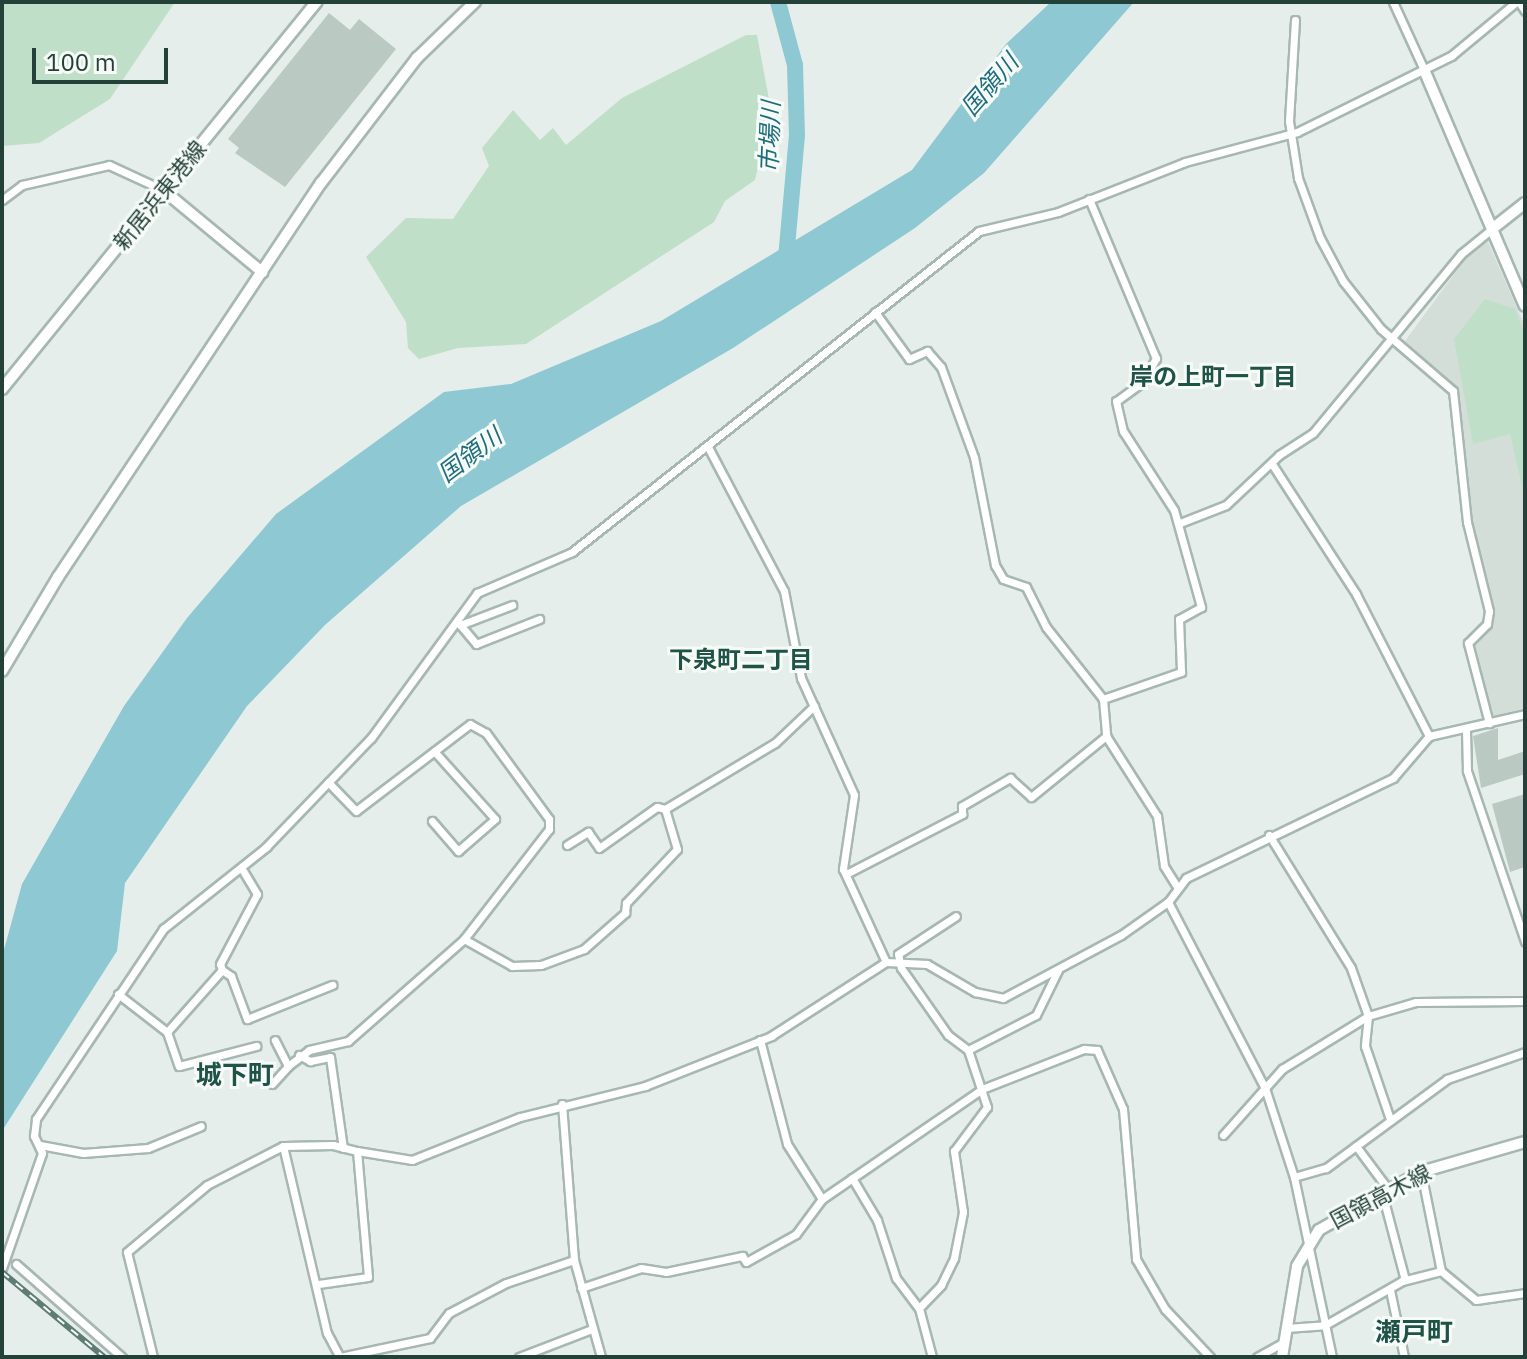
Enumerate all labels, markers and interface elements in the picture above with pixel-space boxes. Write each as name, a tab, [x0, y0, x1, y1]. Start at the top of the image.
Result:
scale bar	[36, 32, 172, 82]
text: 100 m	[46, 46, 116, 78]
water label: 国領川	[956, 48, 1024, 122]
water label: 市場川	[754, 101, 786, 173]
street label: 新居浜東港線	[107, 135, 211, 255]
district label: 岸の上町一丁目	[1129, 363, 1297, 391]
water label: 国領川	[433, 422, 507, 488]
district label: 下泉町二丁目	[669, 646, 813, 674]
district label: 城下町	[196, 1059, 274, 1091]
street label: 国領高木線	[1325, 1159, 1435, 1233]
district label: 瀬戸町	[1375, 1316, 1453, 1348]

